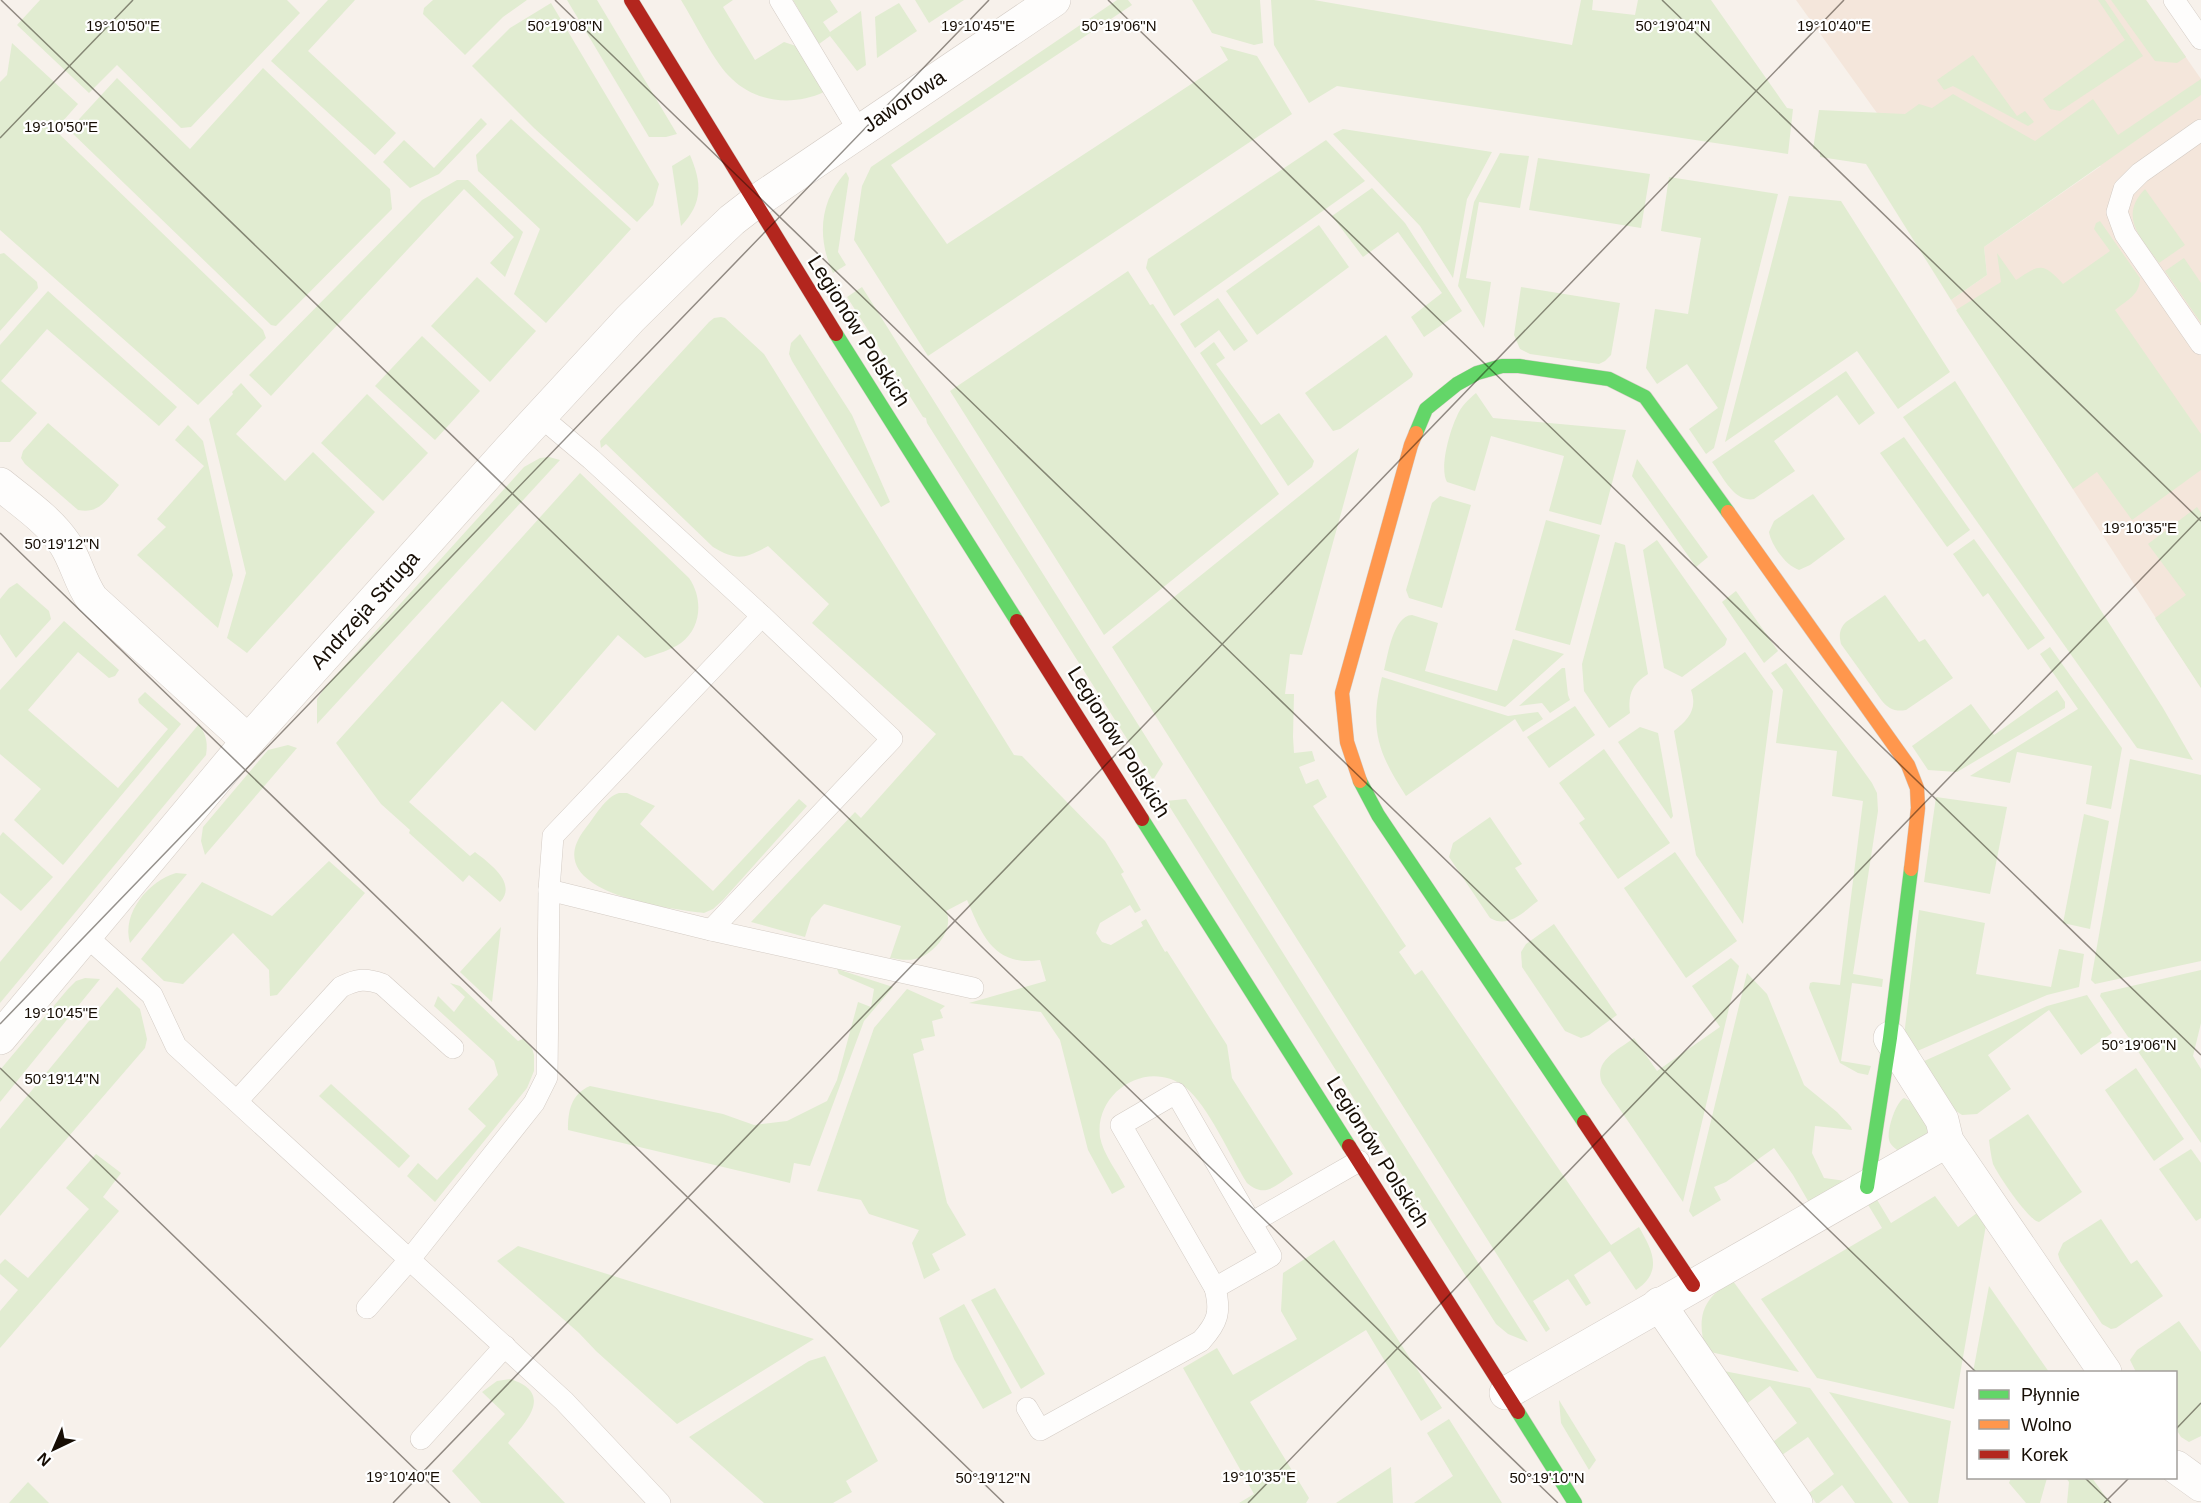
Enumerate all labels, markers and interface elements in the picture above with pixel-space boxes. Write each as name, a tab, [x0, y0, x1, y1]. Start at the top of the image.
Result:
text: 19°10'50"E	[86, 17, 160, 34]
text: 50°19'08"N	[527, 17, 603, 34]
text: 19°10'45"E	[941, 17, 1015, 34]
text: 50°19'06"N	[1081, 17, 1157, 34]
text: 50°19'04"N	[1635, 17, 1711, 34]
text: 19°10'40"E	[1797, 17, 1871, 34]
street label: Jaworowa	[858, 64, 950, 137]
text: 19°10'50"E	[24, 118, 98, 135]
street label: Legionów Polskich	[804, 251, 915, 411]
text: 19°10'35"E	[2103, 519, 2177, 536]
text: 50°19'12"N	[24, 535, 100, 552]
street label: Andrzeja Struga	[306, 546, 424, 673]
street label: Legionów Polskich	[1064, 662, 1175, 822]
text: 19°10'45"E	[24, 1004, 98, 1021]
text: 50°19'06"N	[2101, 1036, 2177, 1053]
text: 50°19'14"N	[24, 1070, 100, 1087]
street label: Legionów Polskich	[1323, 1072, 1434, 1232]
legend	[1967, 1371, 2177, 1479]
text: Płynnie	[2021, 1385, 2080, 1405]
text: Wolno	[2021, 1415, 2072, 1435]
north arrow	[24, 1419, 84, 1479]
text: Korek	[2021, 1445, 2069, 1465]
text: N	[34, 1449, 54, 1470]
text: 19°10'40"E	[366, 1468, 440, 1485]
text: 19°10'35"E	[1222, 1468, 1296, 1485]
text: 50°19'12"N	[955, 1469, 1031, 1486]
text: 50°19'10"N	[1509, 1469, 1585, 1486]

